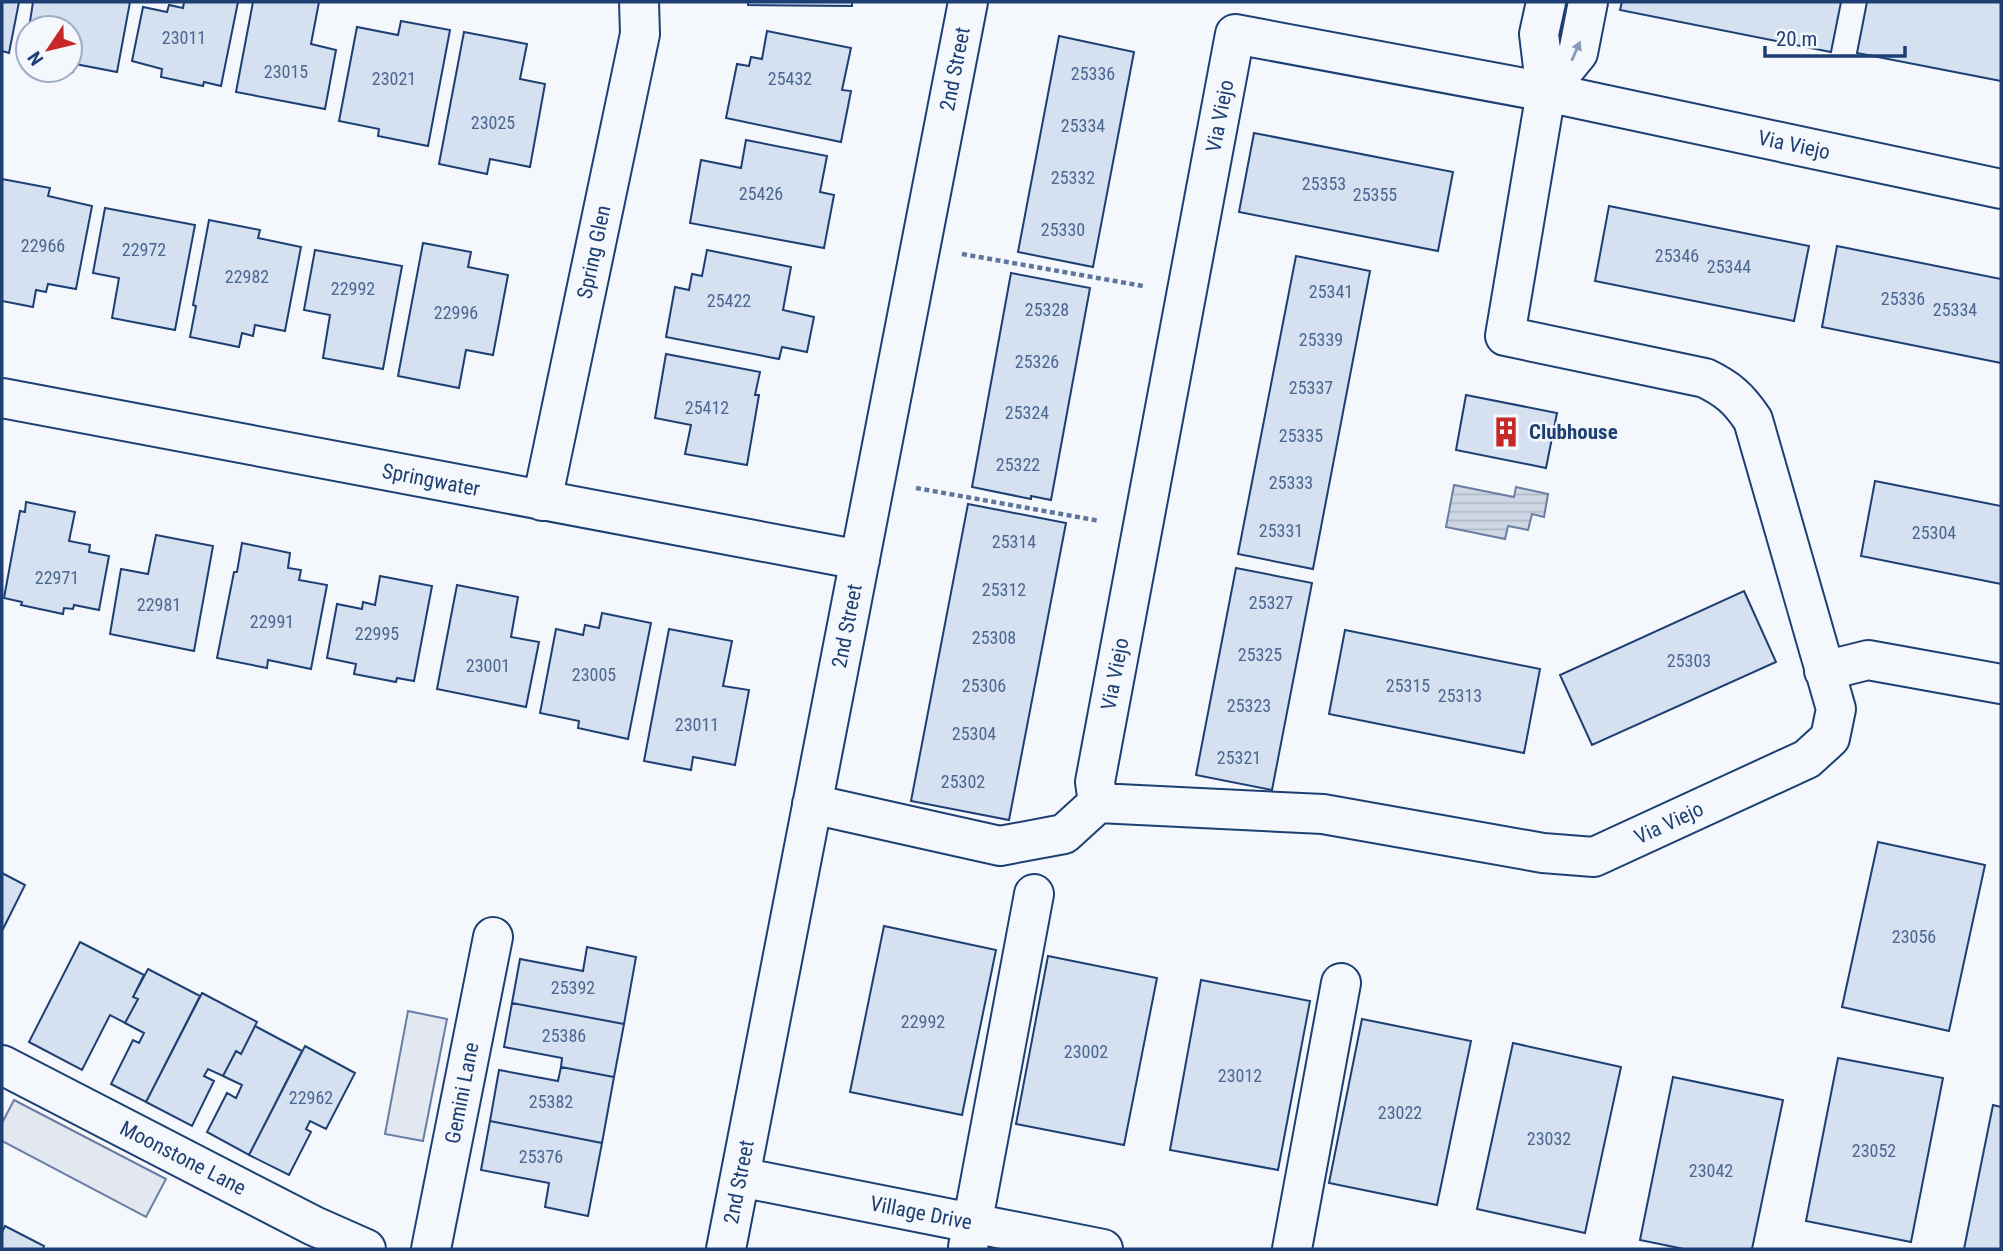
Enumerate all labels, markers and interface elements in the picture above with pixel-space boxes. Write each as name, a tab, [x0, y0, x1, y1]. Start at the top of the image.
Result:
north arrow	[14, 14, 84, 84]
scale bar	[1765, 14, 1905, 58]
street label: 2nd Street	[935, 25, 975, 113]
house number: 23011	[162, 27, 206, 48]
text: 20 m	[1776, 27, 1817, 51]
one-way arrow	[1570, 41, 1582, 61]
text: N	[23, 47, 48, 70]
house number: 23015	[264, 61, 308, 82]
house number: 25336	[1071, 63, 1115, 84]
house number: 23021	[372, 68, 416, 89]
house number: 25432	[768, 68, 812, 89]
street label: Via Viejo	[1201, 78, 1239, 154]
house number: 23025	[471, 112, 515, 133]
house number: 25334	[1061, 115, 1105, 136]
street label: Via Viejo	[1756, 126, 1832, 164]
house number: 25332	[1051, 167, 1095, 188]
house number: 25353	[1302, 173, 1346, 194]
house number: 25426	[739, 183, 783, 204]
house number: 25355	[1353, 184, 1397, 205]
street label: Spring Glen	[572, 203, 616, 301]
house number: 25330	[1041, 219, 1085, 240]
house number: 22966	[21, 235, 65, 256]
house number: 22972	[122, 239, 166, 260]
house number: 25346	[1655, 245, 1699, 266]
house number: 25344	[1707, 256, 1751, 277]
house number: 22982	[225, 266, 269, 287]
house number: 22992	[331, 278, 375, 299]
house number: 25341	[1309, 281, 1353, 302]
house number: 25336	[1881, 288, 1925, 309]
house number: 25422	[707, 290, 751, 311]
house number: 25328	[1025, 299, 1069, 320]
house number: 25334	[1933, 299, 1977, 320]
house number: 22996	[434, 302, 478, 323]
house number: 25339	[1299, 329, 1343, 350]
house number: 25326	[1015, 351, 1059, 372]
house number: 25337	[1289, 377, 1333, 398]
house number: 25412	[685, 397, 729, 418]
house number: 25324	[1005, 402, 1049, 423]
building icon: Clubhouse	[1489, 415, 1523, 449]
place label: Clubhouse	[1529, 420, 1618, 444]
house number: 25335	[1279, 425, 1323, 446]
house number: 25322	[996, 454, 1040, 475]
street label: Springwater	[380, 459, 482, 501]
house number: 25333	[1269, 472, 1313, 493]
house number: 25331	[1259, 520, 1303, 541]
house number: 25304	[1912, 522, 1956, 543]
house number: 25314	[992, 531, 1036, 552]
house number: 22971	[35, 567, 79, 588]
house number: 25312	[982, 579, 1026, 600]
street label: 2nd Street	[827, 582, 867, 670]
house number: 25327	[1249, 592, 1293, 613]
house number: 22981	[137, 594, 181, 615]
house number: 22991	[250, 611, 294, 632]
house number: 22995	[355, 623, 399, 644]
house number: 25308	[972, 627, 1016, 648]
street label: Via Viejo	[1096, 636, 1134, 712]
house number: 25325	[1238, 644, 1282, 665]
house number: 25303	[1667, 650, 1711, 671]
house number: 23001	[466, 655, 510, 676]
house number: 23005	[572, 664, 616, 685]
house number: 25306	[962, 675, 1006, 696]
house number: 25315	[1386, 675, 1430, 696]
house number: 25313	[1438, 685, 1482, 706]
house number: 25323	[1227, 695, 1271, 716]
house number: 23011	[675, 714, 719, 735]
house number: 25304	[952, 723, 996, 744]
house number: 25321	[1217, 747, 1261, 768]
house number: 25302	[941, 771, 985, 792]
street label: Via Viejo	[1631, 797, 1707, 849]
house number: 23056	[1892, 926, 1936, 947]
house number: 25392	[551, 977, 595, 998]
house number: 22992	[901, 1011, 945, 1032]
house number: 25386	[542, 1025, 586, 1046]
street label: Gemini Lane	[440, 1040, 484, 1146]
house number: 23002	[1064, 1041, 1108, 1062]
house number: 23012	[1218, 1065, 1262, 1086]
house number: 22962	[289, 1087, 333, 1108]
house number: 25382	[529, 1091, 573, 1112]
house number: 23022	[1378, 1102, 1422, 1123]
street label: Moonstone Lane	[116, 1116, 250, 1200]
house number: 23032	[1527, 1128, 1571, 1149]
street label: 2nd Street	[719, 1138, 759, 1226]
house number: 23052	[1852, 1140, 1896, 1161]
house number: 25376	[519, 1146, 563, 1167]
house number: 23042	[1689, 1160, 1733, 1181]
street label: Village Drive	[868, 1191, 974, 1235]

